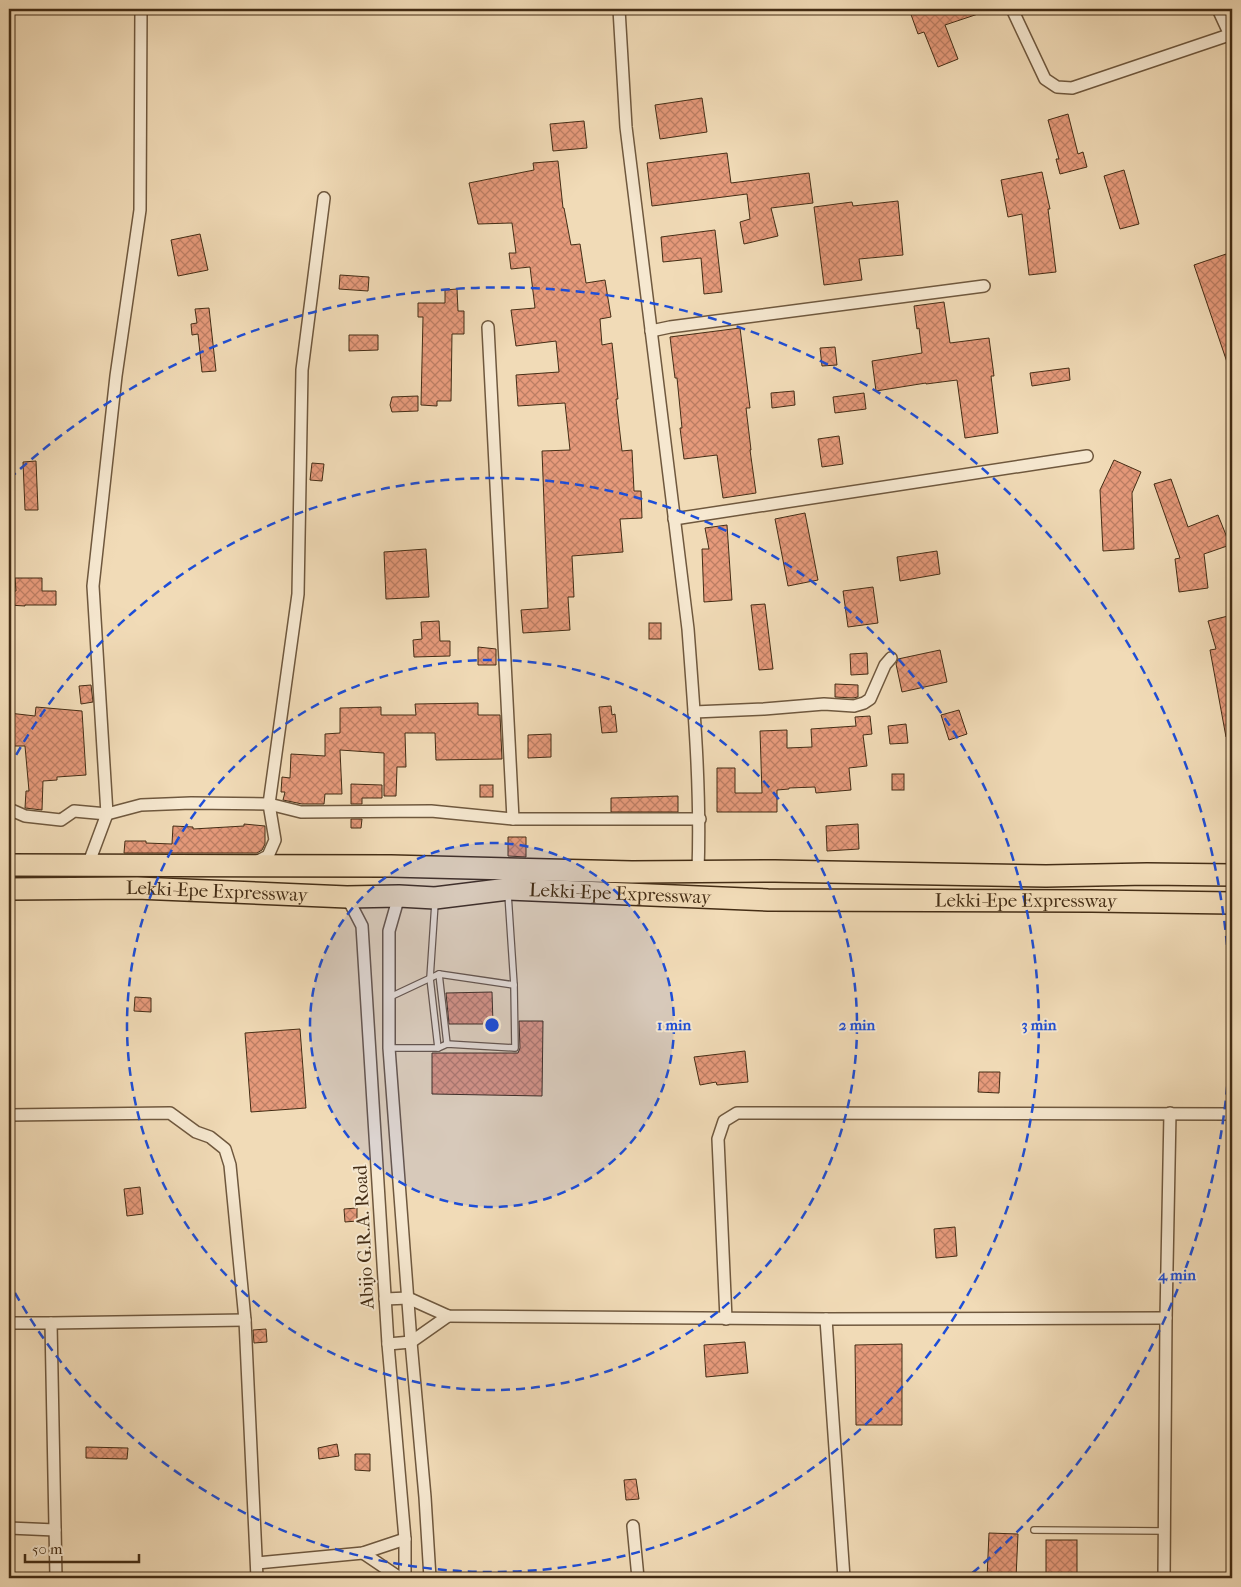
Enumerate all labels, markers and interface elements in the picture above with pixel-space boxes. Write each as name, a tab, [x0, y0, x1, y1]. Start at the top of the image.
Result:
street label: Lekki-Epe Expressway	[126, 877, 309, 906]
street label: Lekki-Epe Expressway	[529, 879, 712, 909]
street label: Lekki-Epe Expressway	[935, 890, 1118, 912]
centre of rings	[483, 1016, 501, 1034]
text: 1 min	[657, 1016, 691, 1034]
text: 2 min	[839, 1016, 876, 1034]
text: 3 min	[1022, 1016, 1057, 1034]
street label: Abijo G.R.A. Road	[349, 1164, 379, 1311]
text: 4 min	[1157, 1266, 1196, 1284]
scale bar	[25, 1532, 139, 1564]
text: 50 m	[32, 1540, 63, 1558]

